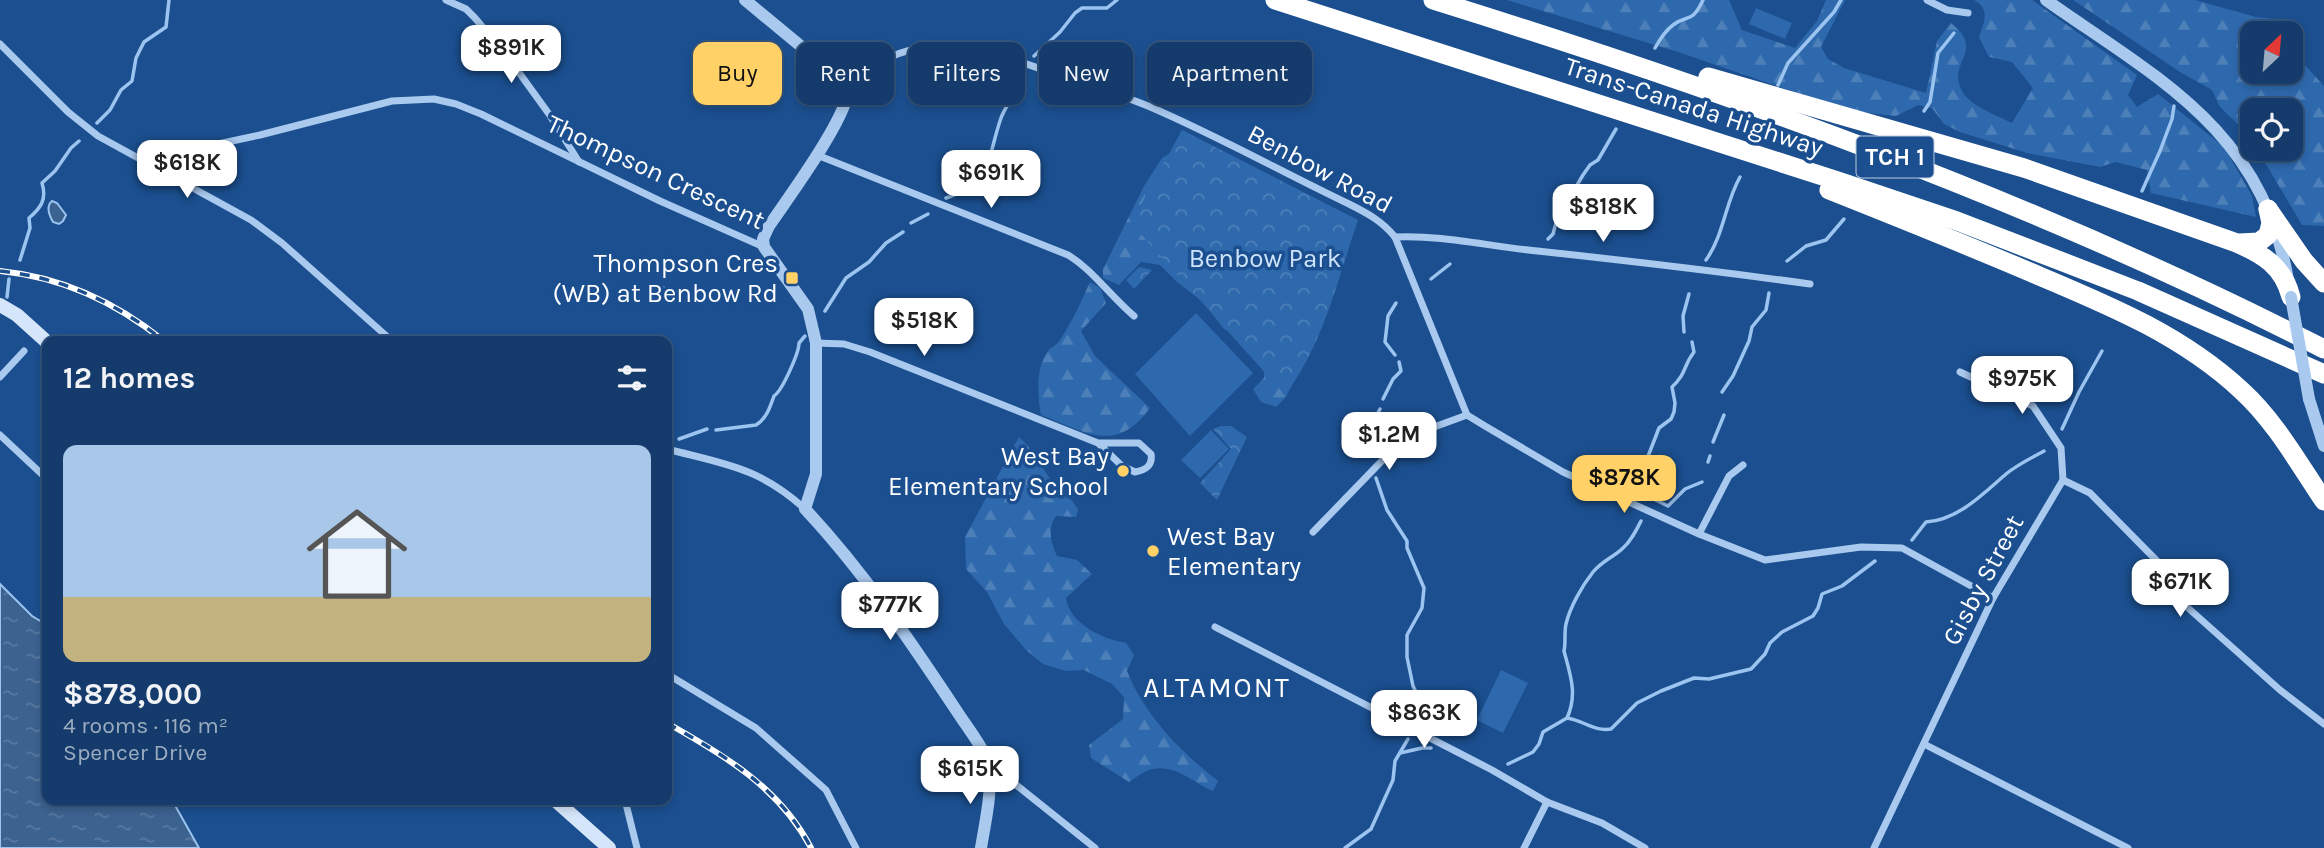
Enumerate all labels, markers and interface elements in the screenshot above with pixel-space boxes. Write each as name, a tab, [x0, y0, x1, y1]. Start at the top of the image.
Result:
north arrow	[2240, 21, 2303, 84]
map controls	[2240, 21, 2303, 161]
pin: $891K	[462, 25, 560, 85]
text: $891K	[477, 34, 545, 61]
chip: Buy	[693, 42, 782, 105]
chip: Rent	[796, 42, 894, 105]
chip: Filters	[908, 42, 1025, 105]
chip: New	[1039, 42, 1133, 105]
chip: Apartment	[1147, 42, 1312, 105]
street label: Trans-Canada Highway	[1561, 51, 1827, 163]
button: locate	[2240, 98, 2303, 161]
street label: Thompson Crescent	[542, 108, 770, 236]
street label: Benbow Road	[1242, 118, 1398, 220]
road number: TCH 1	[1856, 136, 1934, 177]
pin: $618K	[138, 140, 236, 200]
text: $618K	[153, 149, 221, 176]
pin: $691K	[942, 150, 1040, 210]
text: $691K	[957, 159, 1025, 186]
pin: $818K	[1554, 184, 1652, 244]
text: $818K	[1569, 193, 1637, 220]
park label: Benbow Park	[1189, 243, 1341, 274]
place label: Thompson Cres (WB) at Benbow Rd	[553, 248, 778, 309]
marker: Thompson Cres (WB) at Benbow Rd	[784, 270, 800, 286]
pin: $518K	[875, 298, 973, 358]
text: $518K	[890, 307, 958, 334]
pin: $975K	[1973, 356, 2071, 416]
icon: filters	[613, 359, 651, 397]
text: 12 homes	[63, 360, 195, 396]
text: $975K	[1987, 365, 2057, 392]
pin: $1.2M	[1340, 412, 1438, 472]
text: $1.2M	[1357, 421, 1421, 448]
place label: West Bay Elementary School	[888, 441, 1109, 502]
pin: $878K	[1575, 456, 1673, 515]
marker: West Bay Elementary School	[1115, 463, 1131, 479]
text: $878K	[1588, 464, 1660, 491]
icon: home	[294, 491, 420, 617]
street label: Gisby Street	[1936, 509, 2030, 651]
place label: West Bay Elementary	[1167, 521, 1301, 582]
marker: West Bay Elementary	[1145, 543, 1161, 559]
pin: $671K	[2131, 560, 2229, 619]
text: $671K	[2148, 568, 2212, 595]
pin: $777K	[841, 582, 939, 642]
text: $777K	[857, 591, 923, 618]
district label: ALTAMONT	[1143, 671, 1291, 704]
text: $878,000	[63, 676, 202, 712]
pin: $863K	[1375, 690, 1473, 750]
text: $863K	[1387, 699, 1461, 726]
text: 4 rooms · 116 m²	[63, 712, 228, 739]
text: Spencer Drive	[63, 739, 207, 766]
pin: $615K	[921, 746, 1019, 806]
text: $615K	[937, 755, 1003, 782]

